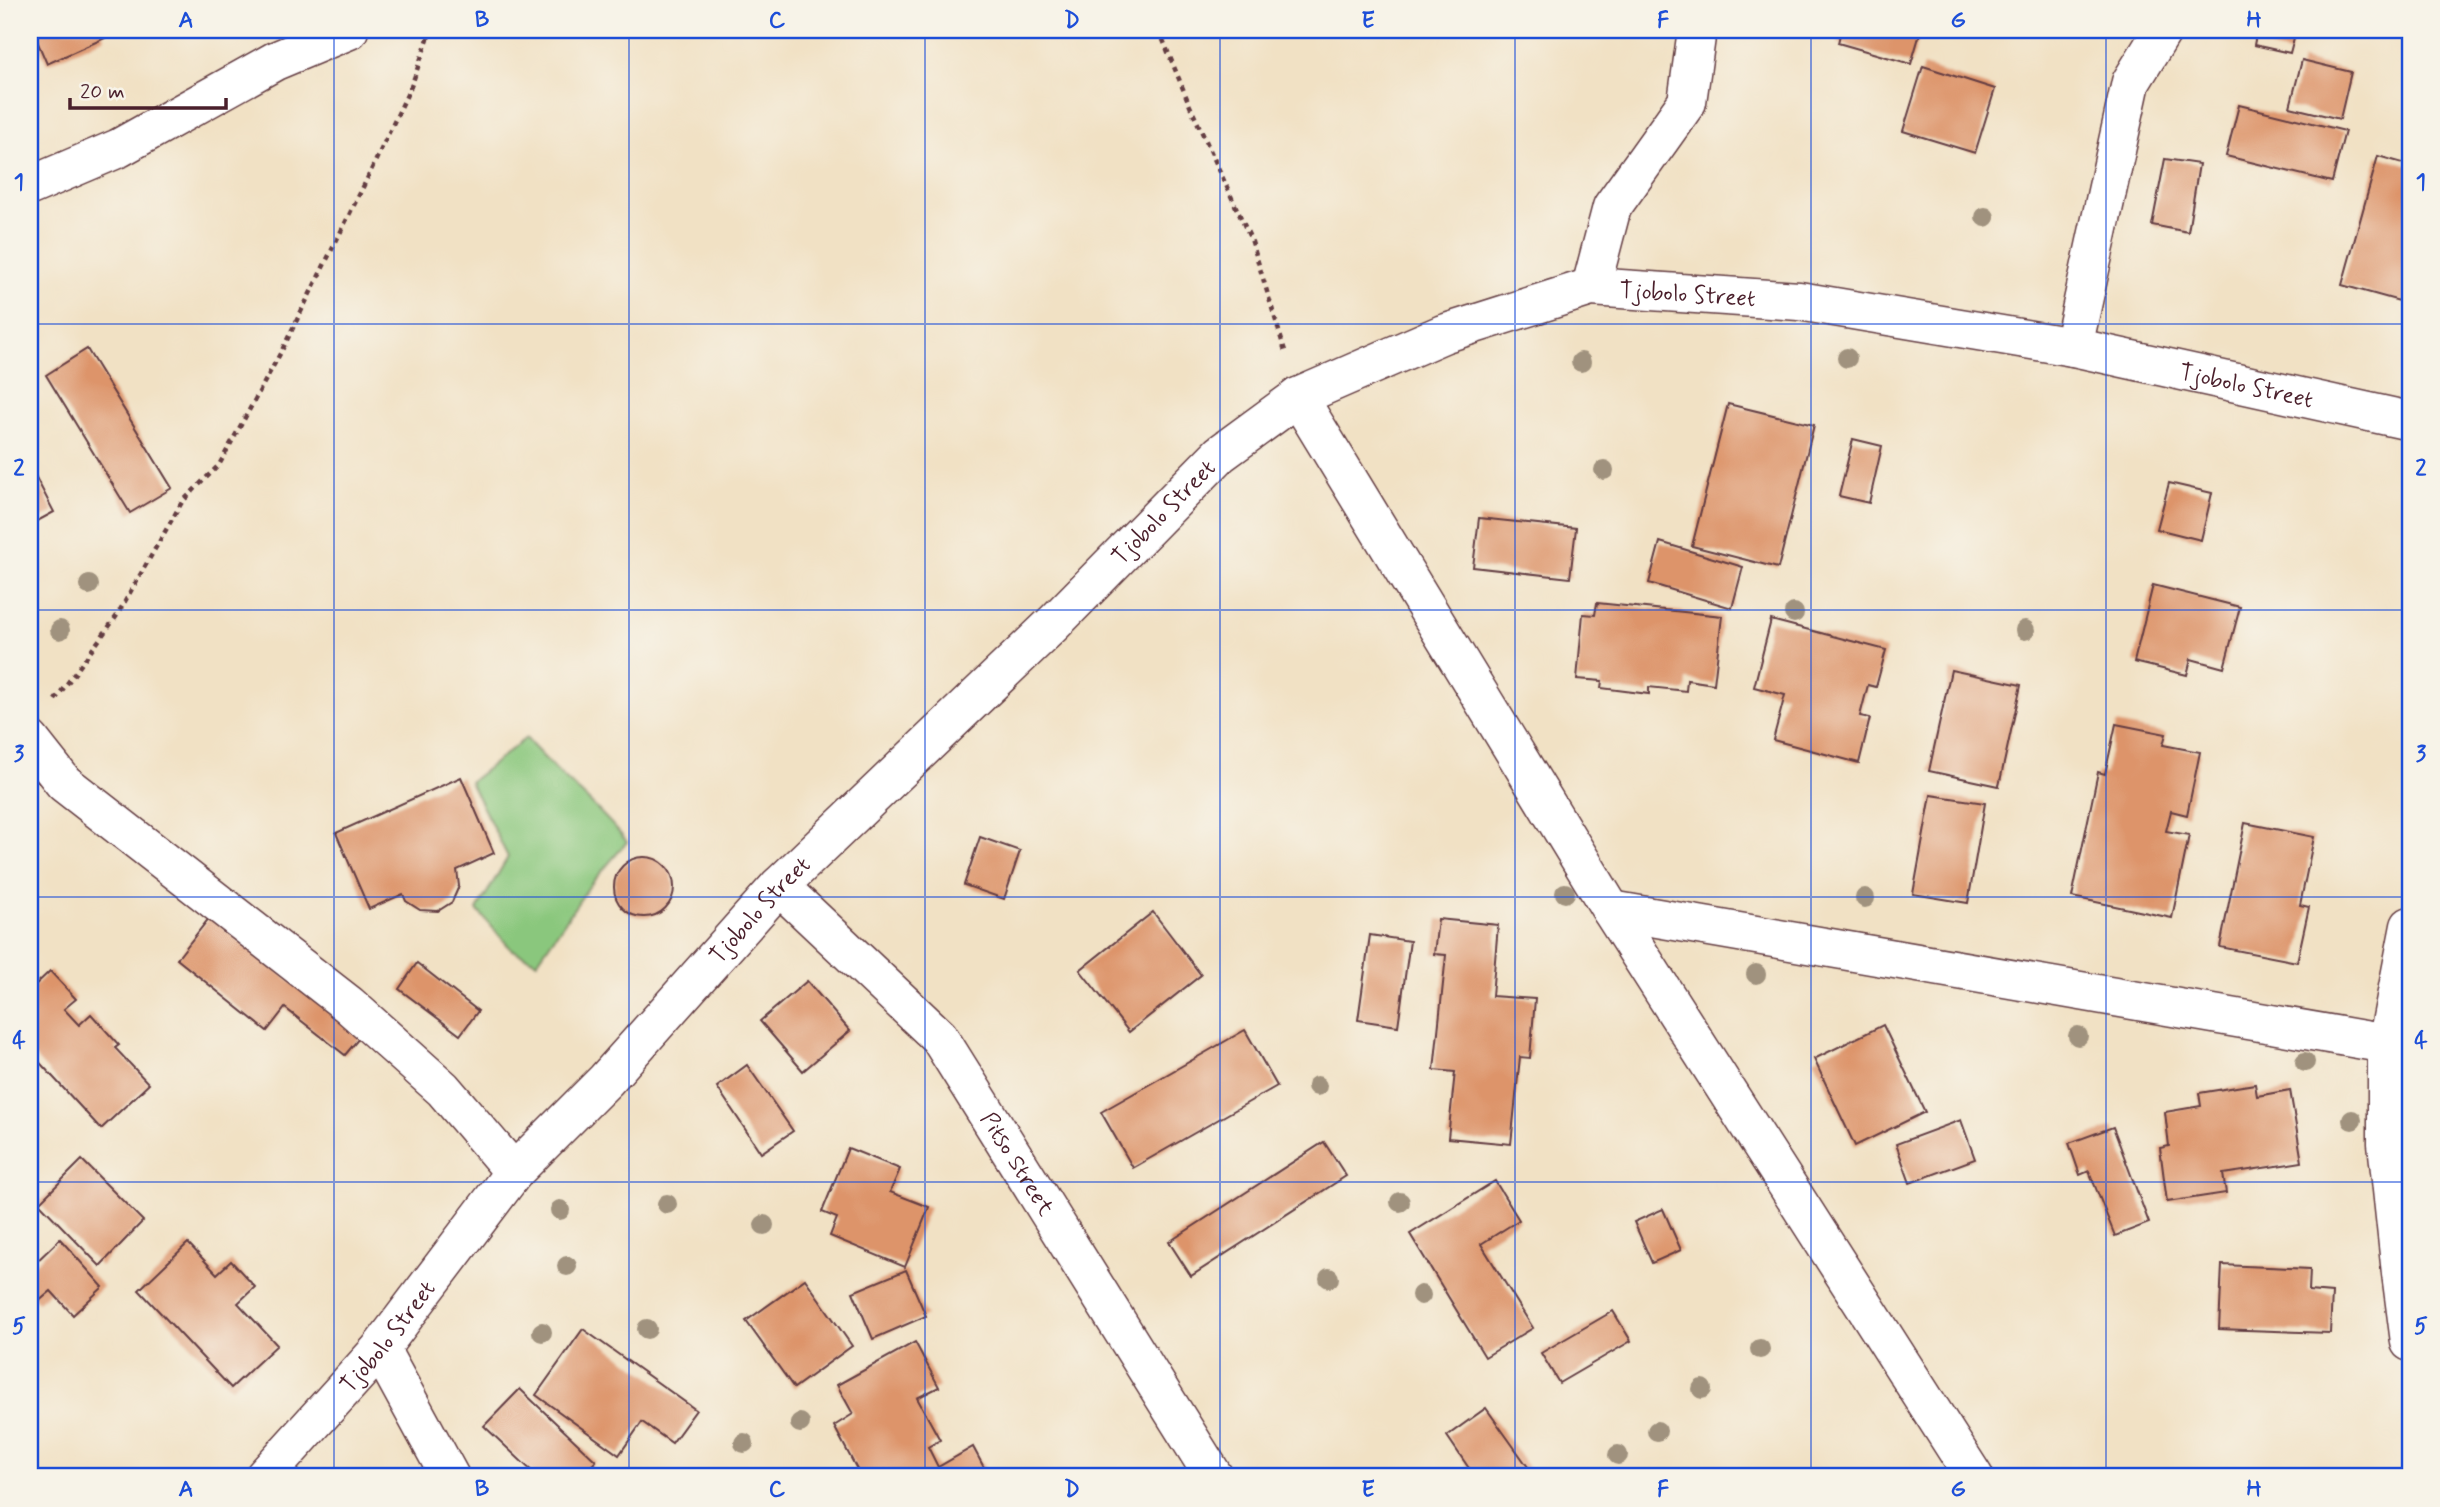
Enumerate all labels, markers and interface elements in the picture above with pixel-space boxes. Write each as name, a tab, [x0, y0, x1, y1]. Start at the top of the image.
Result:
text: A	[178, 6, 194, 36]
text: B	[475, 6, 490, 36]
text: C	[769, 6, 786, 36]
text: D	[1064, 6, 1080, 36]
text: E	[1361, 6, 1375, 36]
text: F	[1657, 6, 1669, 36]
text: G	[1950, 6, 1966, 36]
text: H	[2246, 6, 2262, 36]
scale bar	[70, 66, 226, 110]
text: 20 m	[80, 78, 125, 106]
text: 1	[14, 168, 24, 198]
text: 1	[2416, 168, 2426, 198]
street label: Tjobolo Street	[1619, 276, 1756, 315]
street label: Tjobolo Street	[2176, 358, 2316, 416]
text: 2	[13, 454, 25, 484]
street label: Tjobolo Street	[1106, 454, 1223, 572]
text: 2	[2415, 454, 2427, 484]
text: 3	[14, 740, 25, 770]
text: 3	[2416, 740, 2427, 770]
street label: Tjobolo Street	[703, 851, 818, 971]
text: 4	[12, 1026, 26, 1056]
text: 4	[2414, 1026, 2428, 1056]
street label: Pitso Street	[973, 1107, 1060, 1222]
street label: Tjobolo Street	[334, 1275, 443, 1400]
text: 5	[12, 1312, 26, 1342]
text: 5	[2414, 1312, 2428, 1342]
text: A	[178, 1475, 194, 1505]
text: B	[475, 1475, 490, 1505]
text: C	[769, 1475, 786, 1505]
text: D	[1064, 1475, 1080, 1505]
text: E	[1361, 1475, 1375, 1505]
text: F	[1657, 1475, 1669, 1505]
text: G	[1950, 1475, 1966, 1505]
text: H	[2246, 1475, 2262, 1505]

